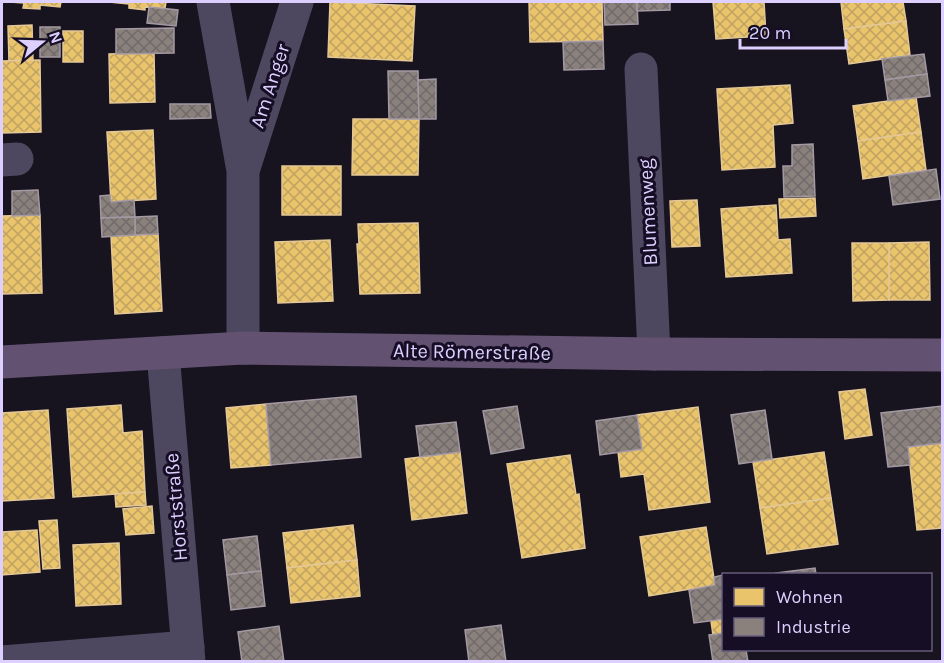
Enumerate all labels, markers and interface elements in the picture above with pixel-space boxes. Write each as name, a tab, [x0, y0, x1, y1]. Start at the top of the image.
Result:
north arrow	[12, 12, 72, 72]
scale bar	[740, 12, 846, 50]
text: 20 m	[749, 22, 791, 44]
text: N	[45, 29, 67, 46]
street label: Am Anger	[246, 40, 295, 131]
street label: Blumenweg	[634, 158, 662, 266]
street label: Alte Römerstraße	[393, 339, 551, 365]
street label: Horststraße	[160, 452, 192, 562]
legend	[722, 573, 932, 651]
text: Wohnen	[776, 586, 843, 608]
text: Industrie	[776, 616, 851, 638]

